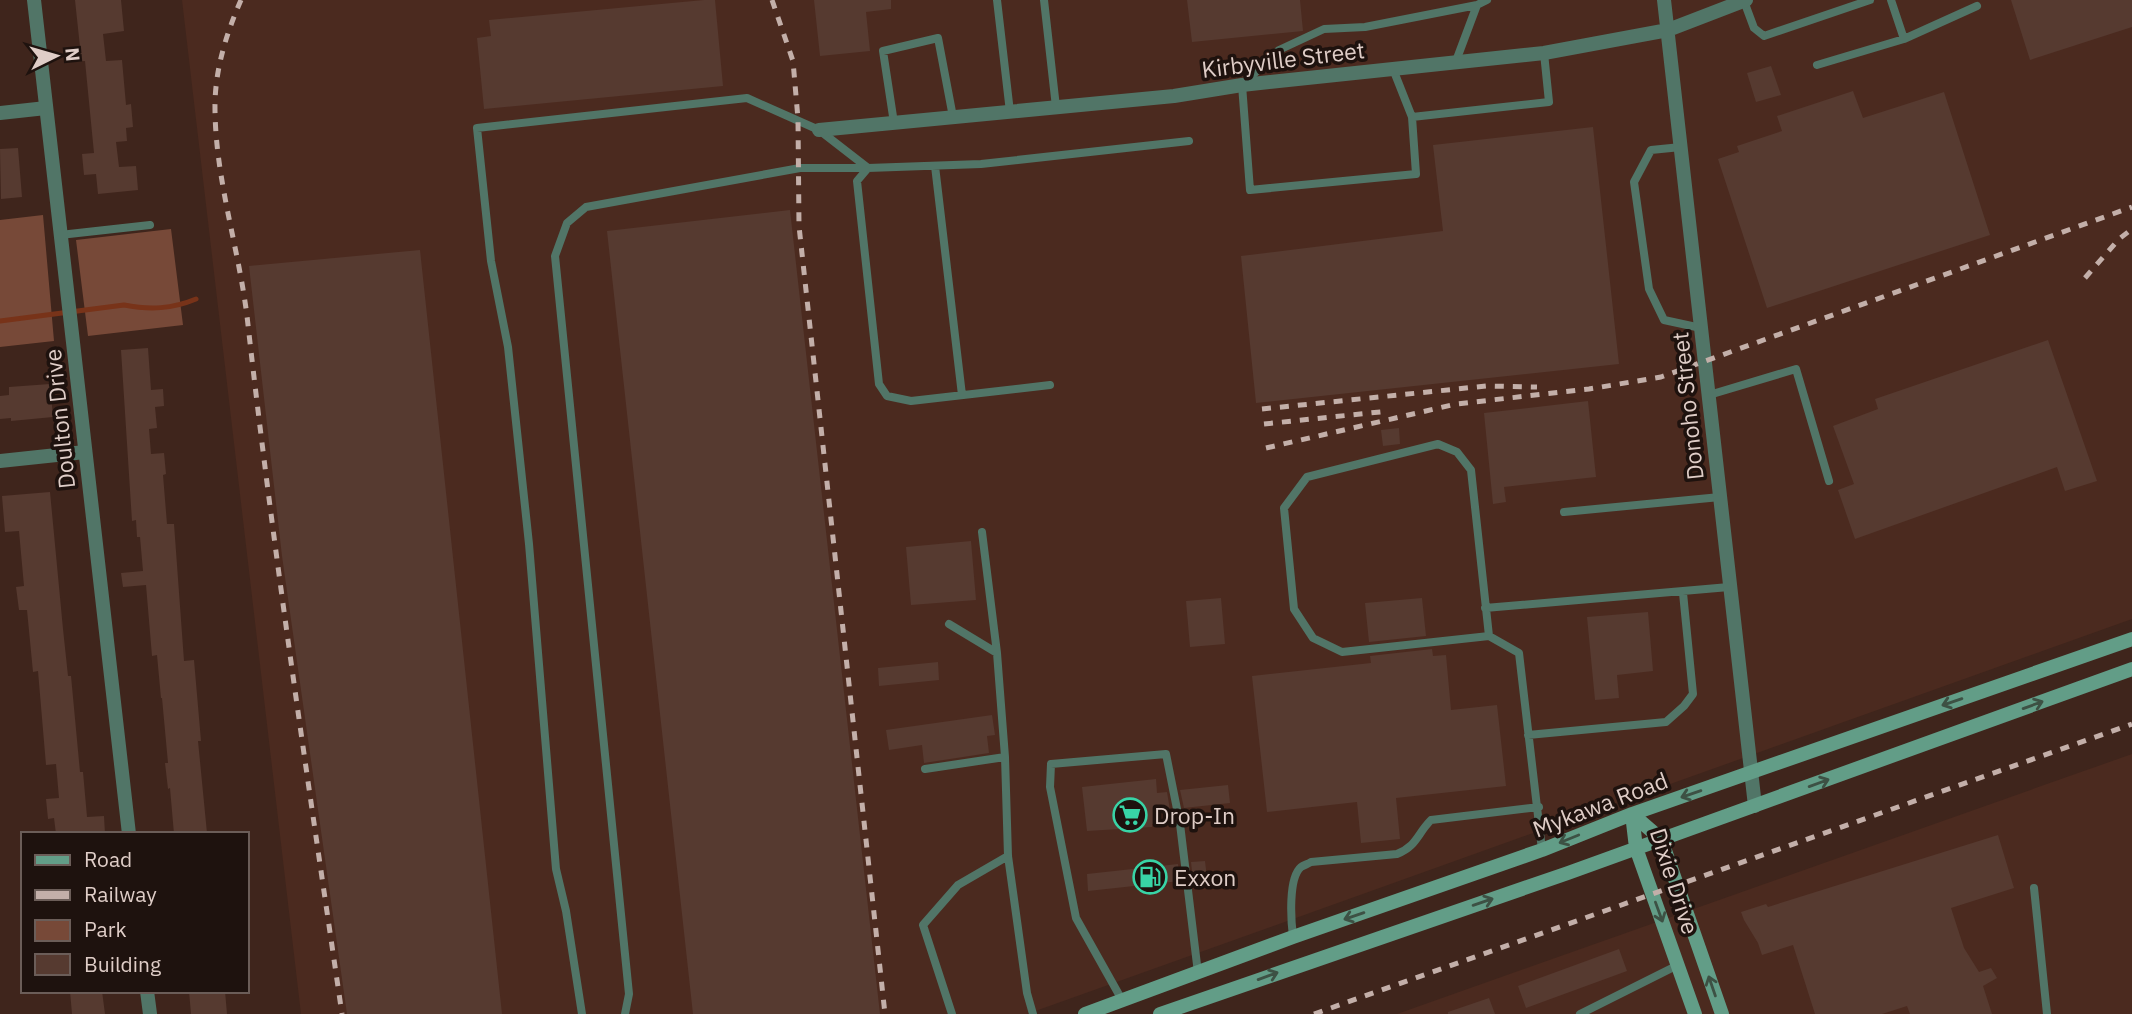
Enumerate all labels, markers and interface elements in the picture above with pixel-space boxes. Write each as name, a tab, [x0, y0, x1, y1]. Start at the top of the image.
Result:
north arrow	[21, 21, 91, 91]
street label: Kirbyville Street	[1200, 34, 1366, 84]
text: N	[60, 47, 85, 62]
street label: Donoho Street	[1664, 330, 1710, 482]
street label: Doulton Drive	[37, 348, 81, 490]
one-way arrow	[1941, 697, 1963, 709]
one-way arrow	[2021, 698, 2043, 710]
street label: Mykawa Road	[1528, 764, 1672, 844]
one-way arrow	[1808, 776, 1830, 788]
one-way arrow	[1680, 789, 1702, 801]
supermarket icon: Drop-In	[1111, 796, 1149, 834]
place label: Drop-In	[1154, 800, 1235, 830]
street label: Dixie Drive	[1644, 824, 1706, 938]
legend	[21, 832, 248, 993]
one-way arrow	[1558, 834, 1580, 847]
text: Road	[84, 845, 132, 873]
fuel station icon: Exxon	[1131, 858, 1169, 896]
place label: Exxon	[1174, 862, 1236, 892]
text: Railway	[84, 880, 157, 908]
one-way arrow	[1472, 895, 1494, 908]
one-way arrow	[1654, 901, 1666, 923]
one-way arrow	[1344, 911, 1366, 923]
text: Park	[84, 915, 127, 943]
text: Building	[84, 950, 161, 978]
one-way arrow	[1256, 969, 1278, 981]
one-way arrow	[1705, 976, 1717, 998]

